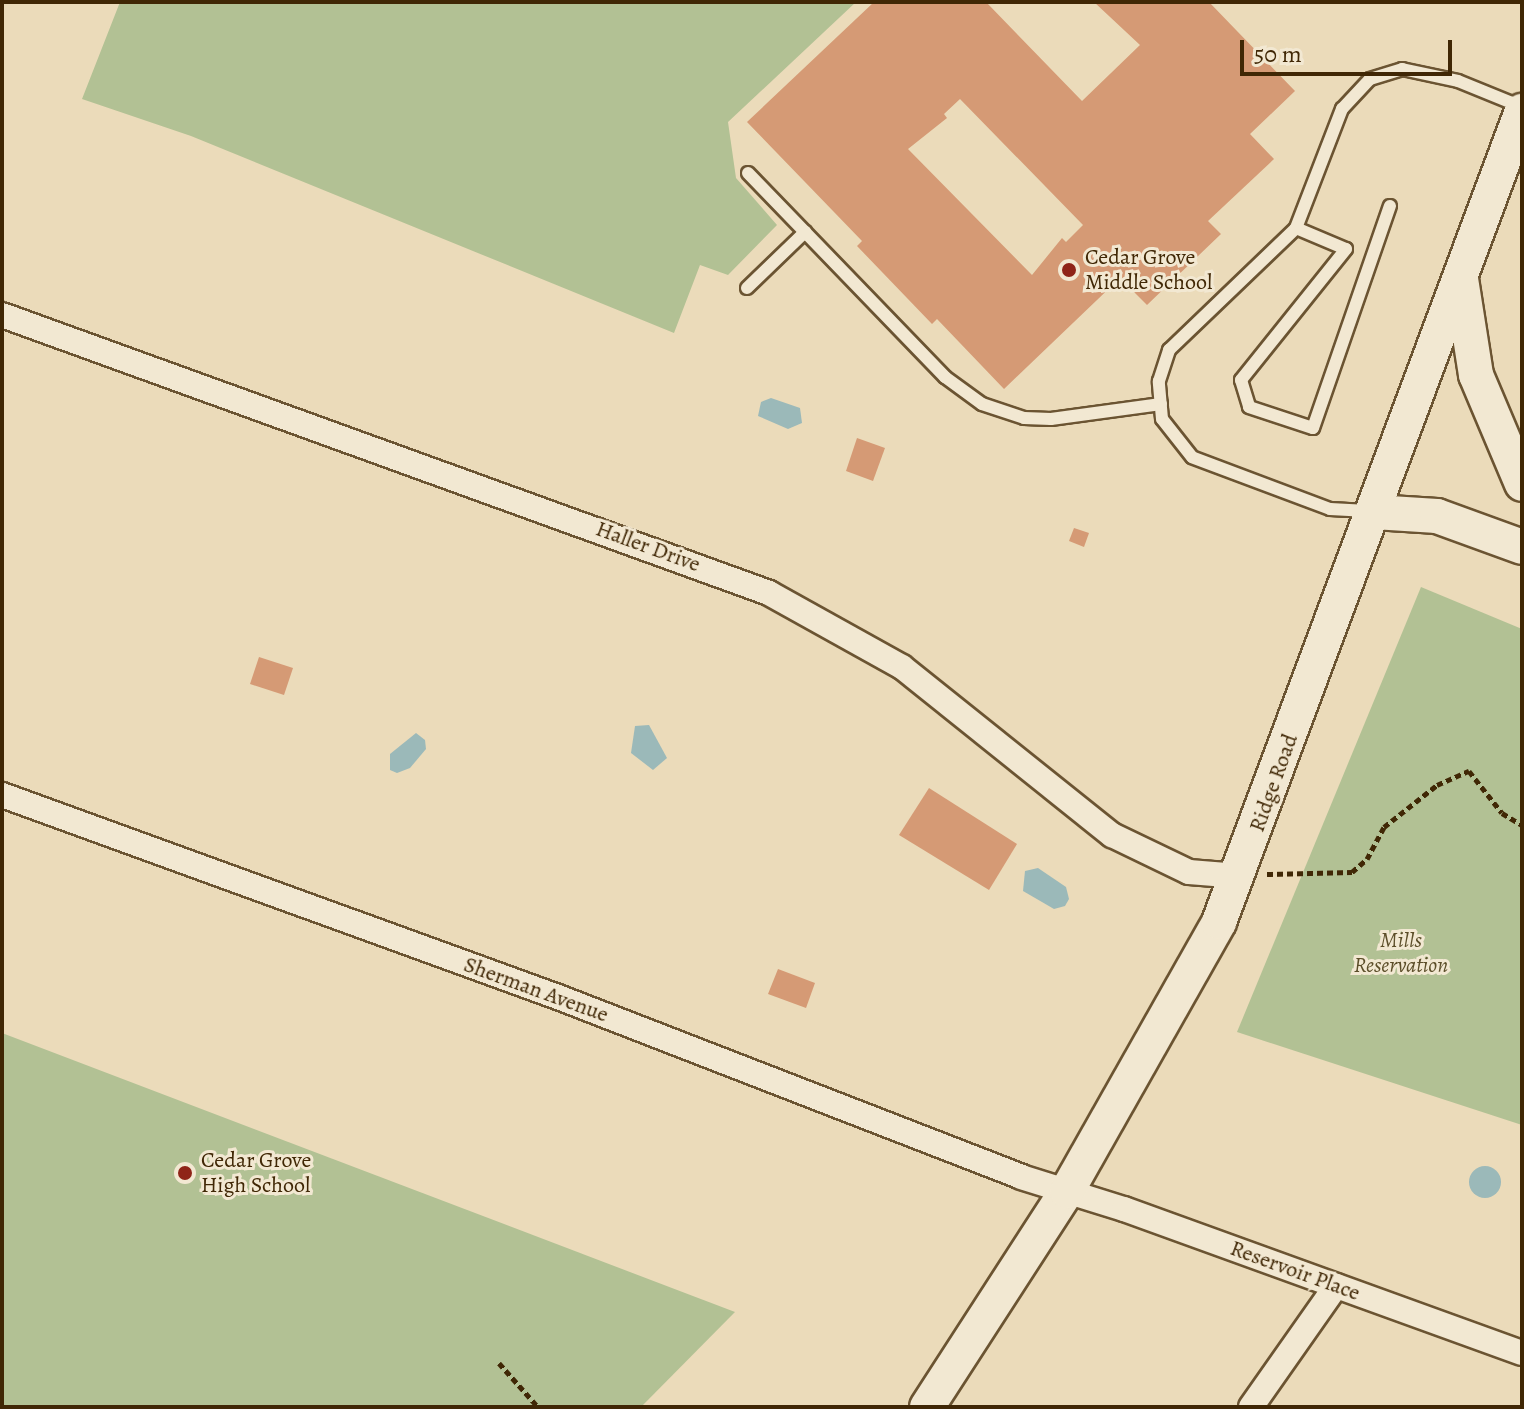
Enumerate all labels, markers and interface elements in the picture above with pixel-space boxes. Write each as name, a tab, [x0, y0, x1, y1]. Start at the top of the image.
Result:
scale bar	[1244, 24, 1456, 74]
text: 50 m	[1254, 38, 1302, 70]
place label: Cedar Grove Middle School	[1085, 244, 1212, 296]
marker: Cedar Grove Middle School	[1060, 261, 1078, 279]
street label: Haller Drive	[592, 516, 704, 578]
street label: Ridge Road	[1244, 730, 1304, 836]
park label: Mills Reservation	[1354, 927, 1448, 978]
street label: Sherman Avenue	[460, 952, 612, 1028]
place label: Cedar Grove High School	[201, 1147, 311, 1198]
marker: Cedar Grove High School	[176, 1164, 194, 1182]
street label: Reservoir Place	[1227, 1235, 1363, 1307]

